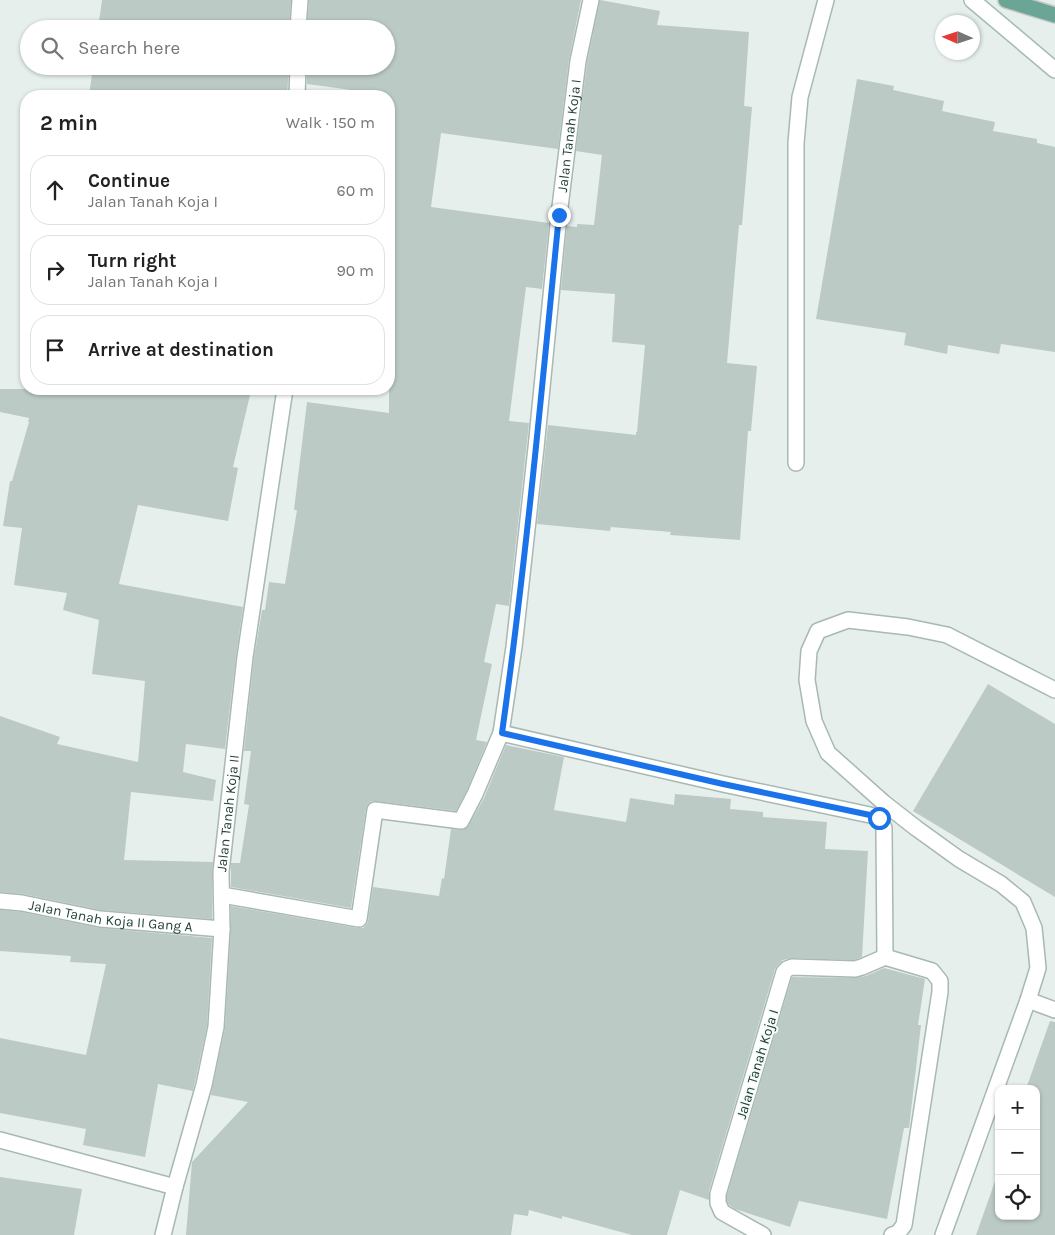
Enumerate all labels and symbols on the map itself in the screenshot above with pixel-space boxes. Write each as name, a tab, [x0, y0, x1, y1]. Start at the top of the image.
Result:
north arrow	[935, 15, 980, 60]
street label: Jalan Tanah Koja I	[554, 78, 585, 193]
route end	[548, 204, 571, 227]
street label: Jalan Tanah Koja II	[213, 754, 243, 873]
route start	[868, 807, 891, 830]
street label: Jalan Tanah Koja II Gang A	[27, 897, 193, 936]
street label: Jalan Tanah Koja I	[733, 1007, 782, 1121]

